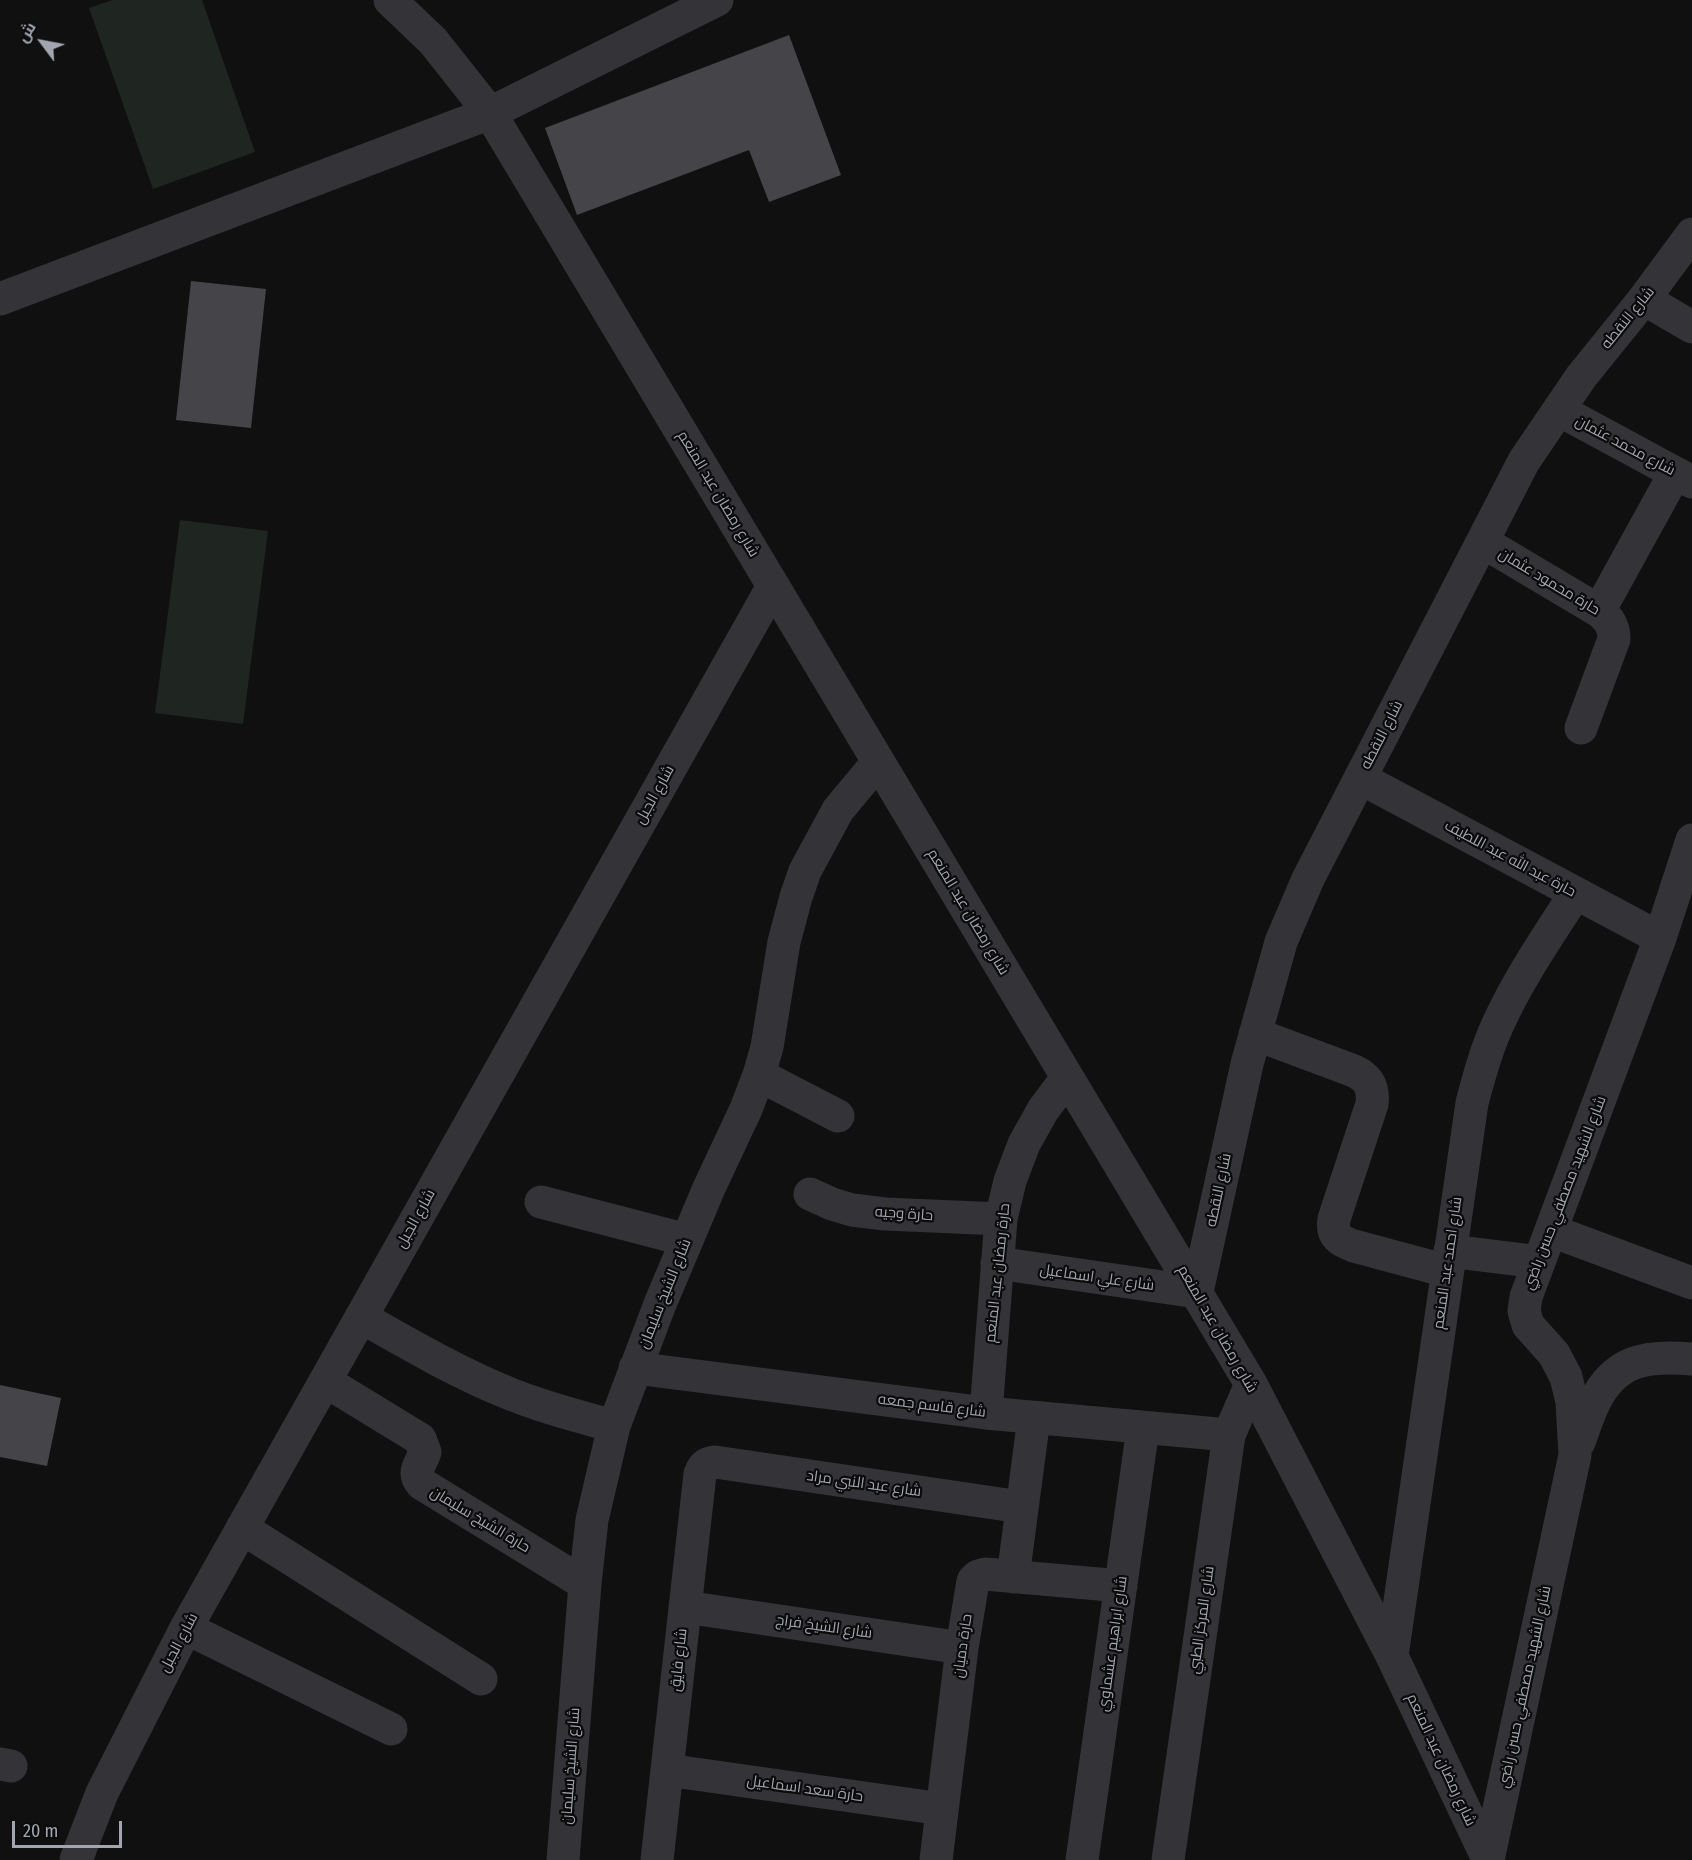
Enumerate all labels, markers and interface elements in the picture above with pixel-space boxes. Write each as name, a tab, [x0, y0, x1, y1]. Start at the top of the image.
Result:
north arrow	[12, 12, 72, 72]
text: ش	[13, 18, 40, 46]
street label: شارع النقطه	[1598, 283, 1658, 353]
street label: شارع محمد عثمان	[1572, 412, 1678, 480]
street label: شارع رمضان عبد المنعم	[673, 428, 763, 560]
street label: حارة محمود عثمان	[1495, 545, 1603, 619]
street label: شارع النقطه	[1357, 698, 1407, 772]
street label: شارع الجبل	[631, 762, 679, 828]
street label: حارة عبد الله عبد اللطيف	[1441, 817, 1579, 901]
street label: شارع رمضان عبد المنعم	[923, 846, 1013, 978]
street label: شارع الشهيد مصطفي حسن راضي	[1520, 1093, 1610, 1293]
street label: شارع النقطه	[1202, 1152, 1236, 1228]
street label: شارع الجبل	[392, 1186, 440, 1252]
street label: شارع احمد عبد المنعم	[1430, 1196, 1466, 1330]
street label: حارة رمضان عبد المنعم	[982, 1202, 1014, 1344]
street label: حارة وجيه	[874, 1203, 934, 1225]
street label: شارع الشيخ سليمان	[635, 1236, 695, 1352]
street label: شارع علي اسماعيل	[1039, 1261, 1155, 1295]
street label: شارع رمضان عبد المنعم	[1173, 1262, 1261, 1396]
street label: شارع قاسم جمعه	[877, 1390, 987, 1422]
street label: شارع عبد النبي مراد	[806, 1467, 922, 1501]
street label: حارة الشيخ سليمان	[427, 1483, 533, 1557]
street label: شارع المركز الطبي	[1186, 1565, 1218, 1675]
street label: شارع ابراهيم عشماوي	[1095, 1575, 1131, 1713]
street label: شارع الشهيد مصطفي حسن راضي	[1495, 1584, 1555, 1790]
street label: شارع الجبل	[156, 1610, 202, 1676]
street label: شارع الشيخ فراج	[775, 1611, 873, 1643]
street label: حارة دميان	[950, 1613, 976, 1679]
street label: شارع فايق	[667, 1627, 691, 1693]
street label: شارع رمضان عبد المنعم	[1402, 1691, 1480, 1829]
street label: شارع الشيخ سليمان	[558, 1707, 584, 1825]
street label: حارة سعد اسماعيل	[746, 1772, 864, 1806]
scale bar	[15, 1809, 124, 1847]
text: 20 m	[23, 1820, 58, 1842]

